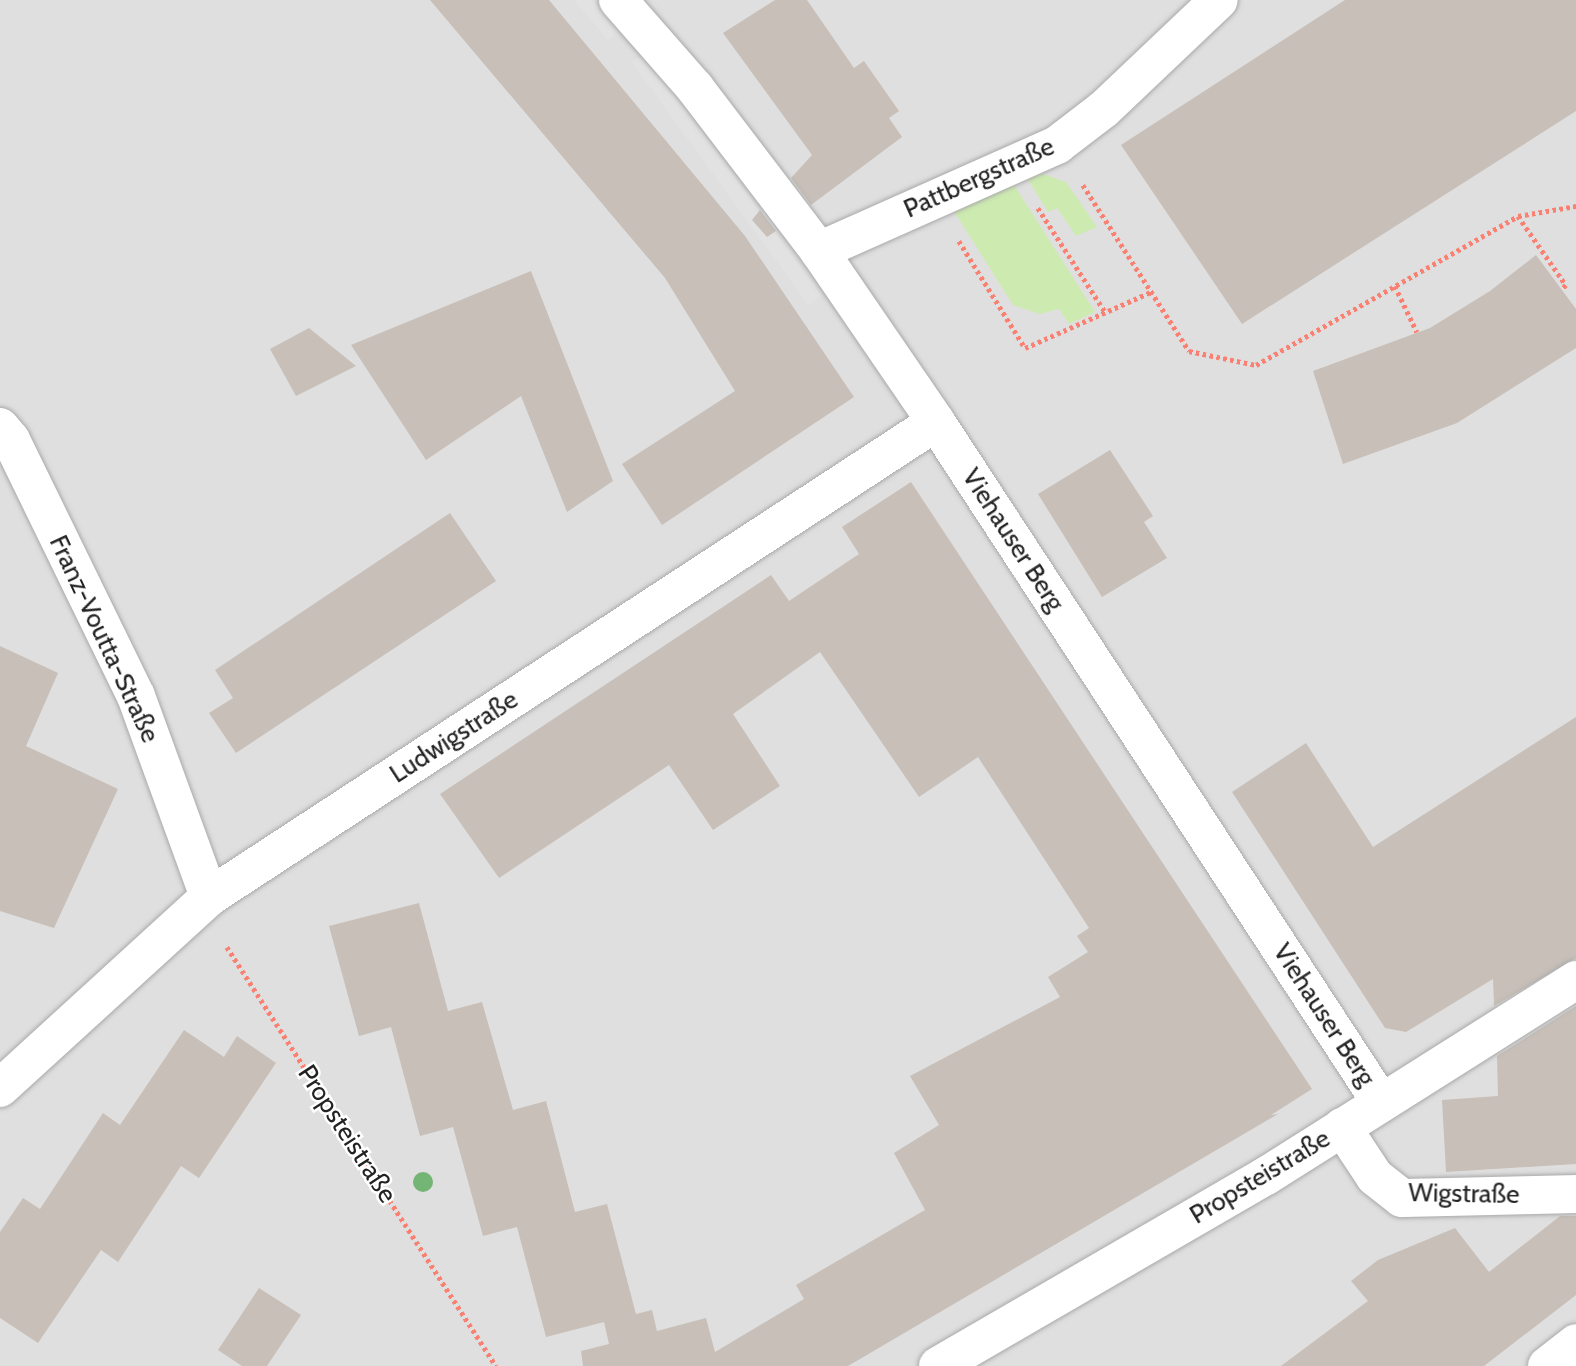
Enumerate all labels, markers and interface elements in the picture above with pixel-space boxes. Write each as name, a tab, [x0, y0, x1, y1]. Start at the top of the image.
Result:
street label: Pattbergstraße	[899, 131, 1059, 225]
street label: Viehauser Berg	[955, 463, 1071, 617]
street label: Franz-Voutta-Straße	[42, 530, 166, 748]
street label: Ludwigstraße	[384, 684, 524, 790]
street label: Viehauser Berg	[1266, 938, 1382, 1092]
street label: Propsteistraße	[291, 1059, 403, 1209]
street label: Propsteistraße	[1184, 1123, 1336, 1231]
street label: Wigstraße	[1408, 1177, 1520, 1211]

